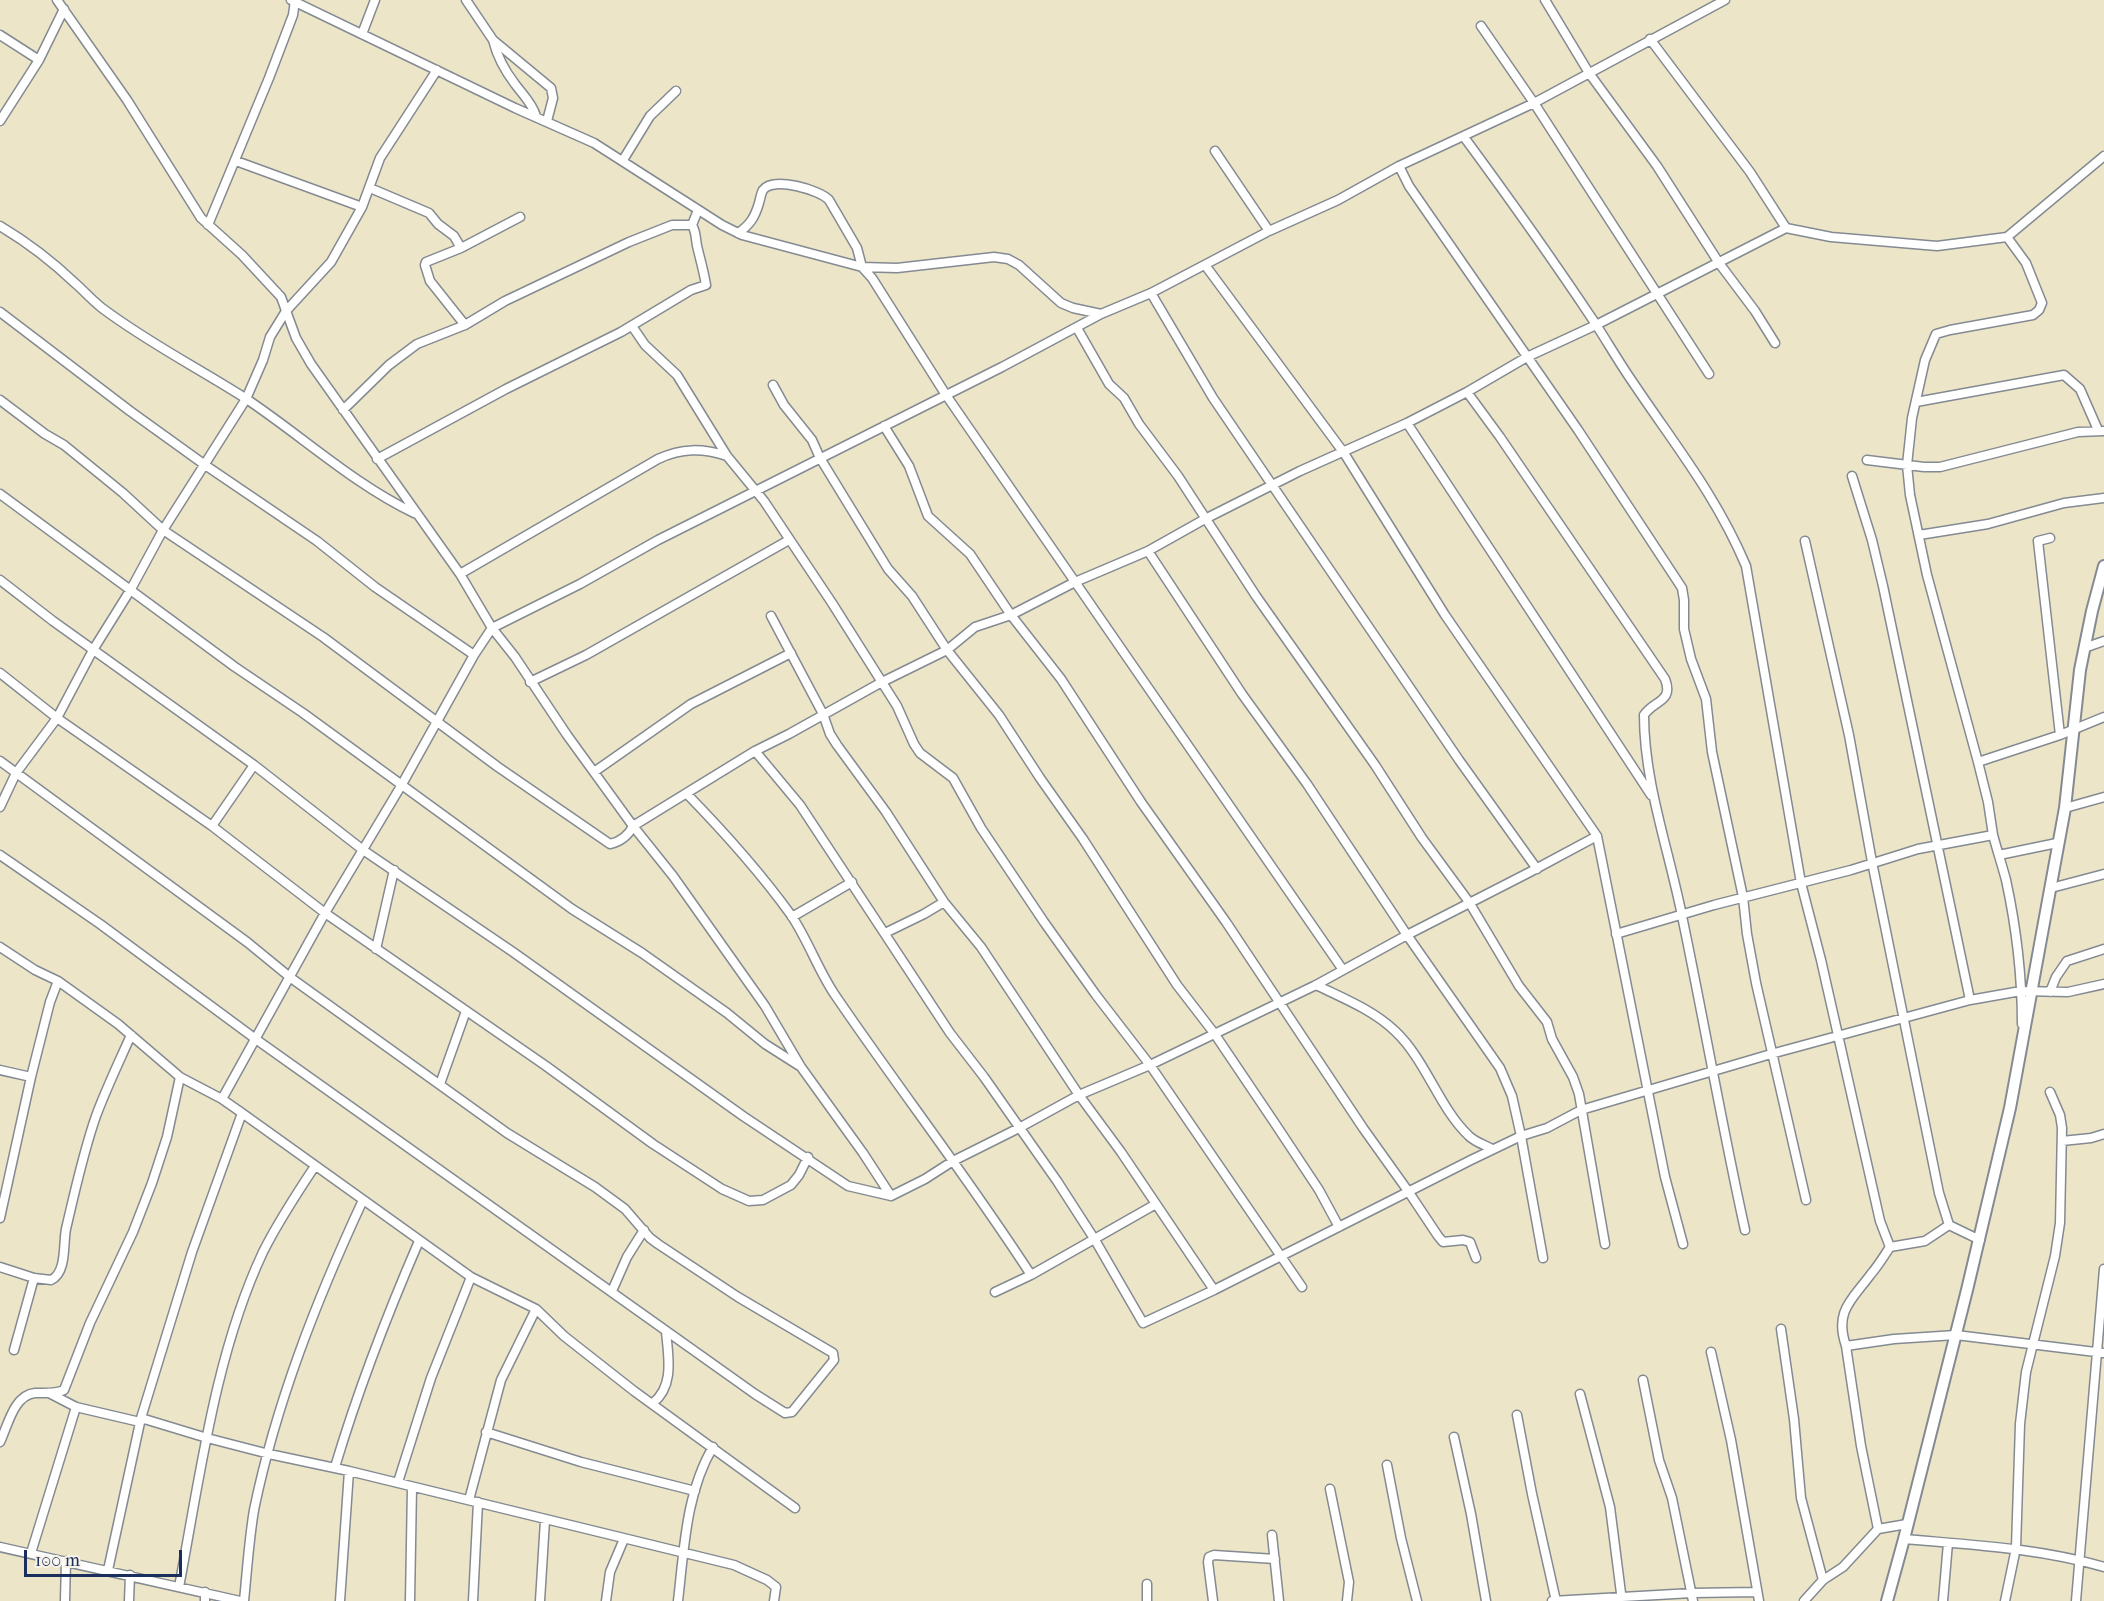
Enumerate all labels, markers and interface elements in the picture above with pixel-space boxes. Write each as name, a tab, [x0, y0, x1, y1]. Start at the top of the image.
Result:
scale bar	[27, 1538, 184, 1576]
text: 100 m	[35, 1550, 80, 1571]

